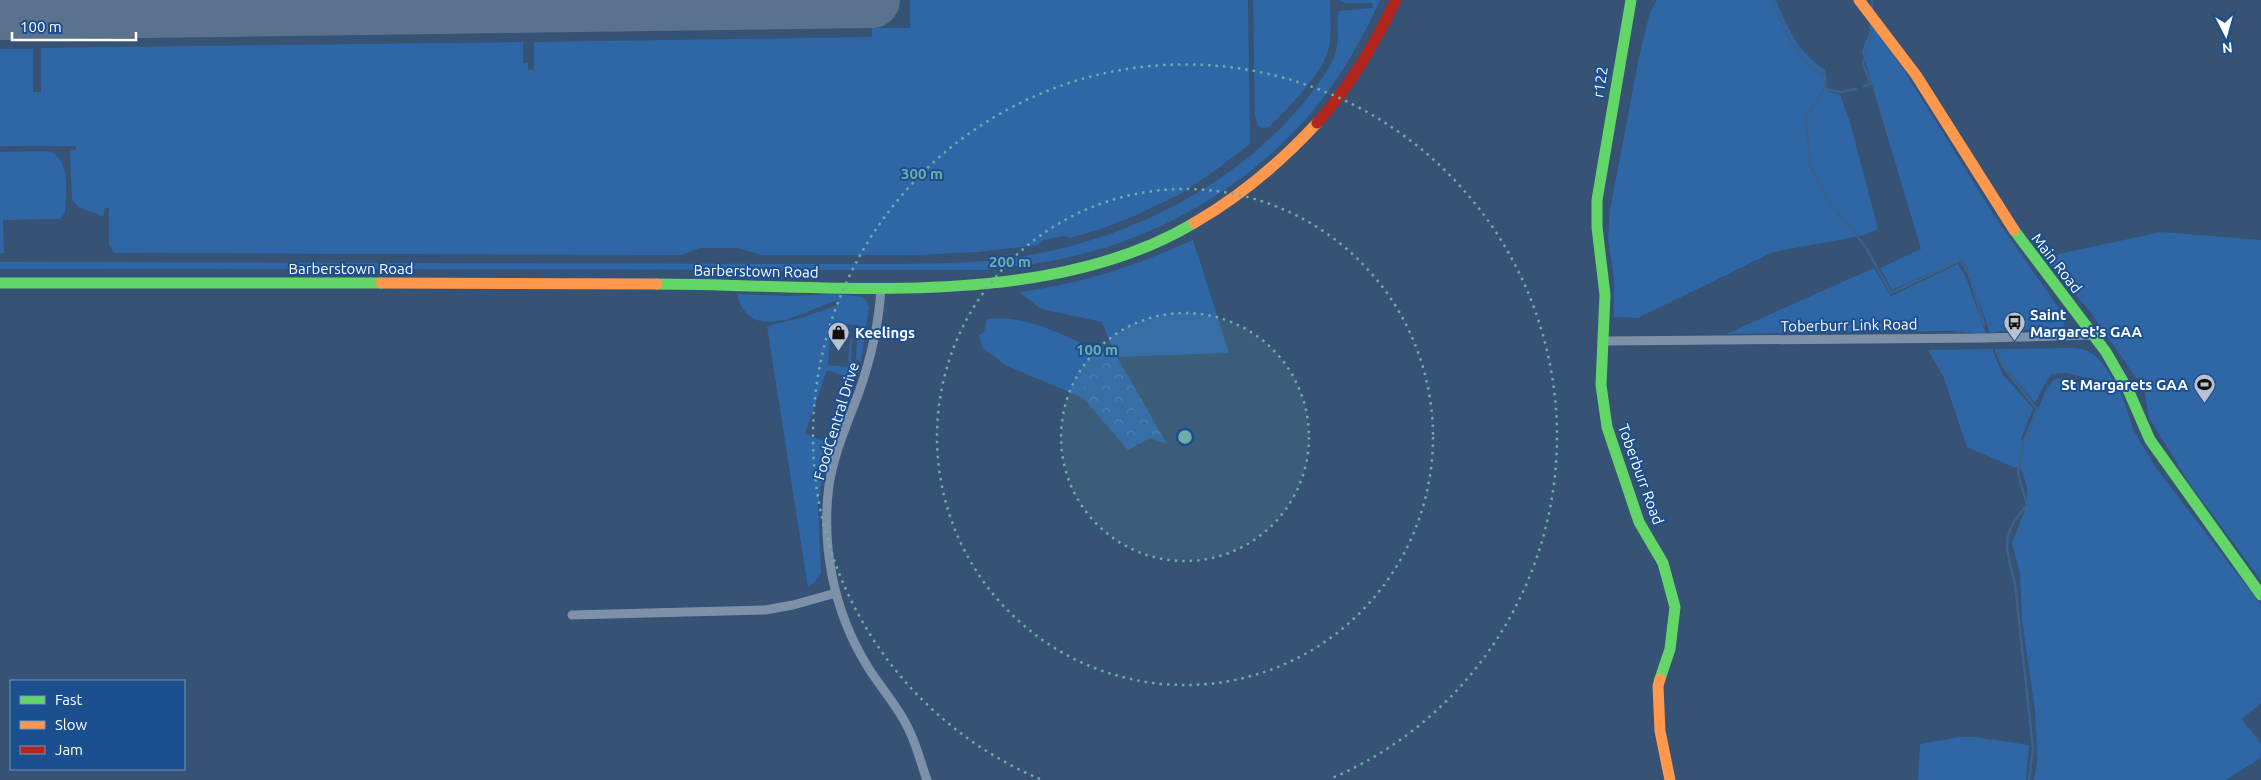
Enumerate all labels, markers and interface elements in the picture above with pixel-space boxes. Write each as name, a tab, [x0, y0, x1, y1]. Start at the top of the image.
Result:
scale bar	[12, 10, 136, 42]
north arrow	[2201, 10, 2251, 60]
text: 100 m	[20, 18, 62, 35]
text: N	[2221, 39, 2233, 56]
street label: r122	[1589, 65, 1611, 99]
text: 300 m	[901, 165, 943, 182]
street label: Main Road	[2028, 230, 2086, 296]
text: 200 m	[989, 253, 1031, 270]
street label: Barberstown Road	[288, 260, 414, 277]
street label: Barberstown Road	[693, 261, 819, 281]
place label: Saint Margaret's GAA	[2030, 306, 2142, 340]
bus stop icon: Saint Margaret's GAA	[2002, 311, 2026, 342]
street label: Toberburr Link Road	[1781, 315, 1917, 335]
shop icon: Keelings	[827, 320, 851, 351]
place label: Keelings	[855, 324, 915, 341]
text: 100 m	[1076, 341, 1118, 358]
street label: FoodCentral Drive	[810, 360, 862, 482]
sports icon: St Margarets GAA	[2192, 372, 2216, 403]
place label: St Margarets GAA	[2061, 376, 2188, 393]
street label: Toberburr Road	[1615, 421, 1667, 527]
centre of rings	[1176, 428, 1194, 446]
legend	[10, 680, 185, 770]
text: Fast	[55, 691, 83, 708]
text: Slow	[55, 716, 88, 733]
text: Jam	[55, 741, 83, 758]

